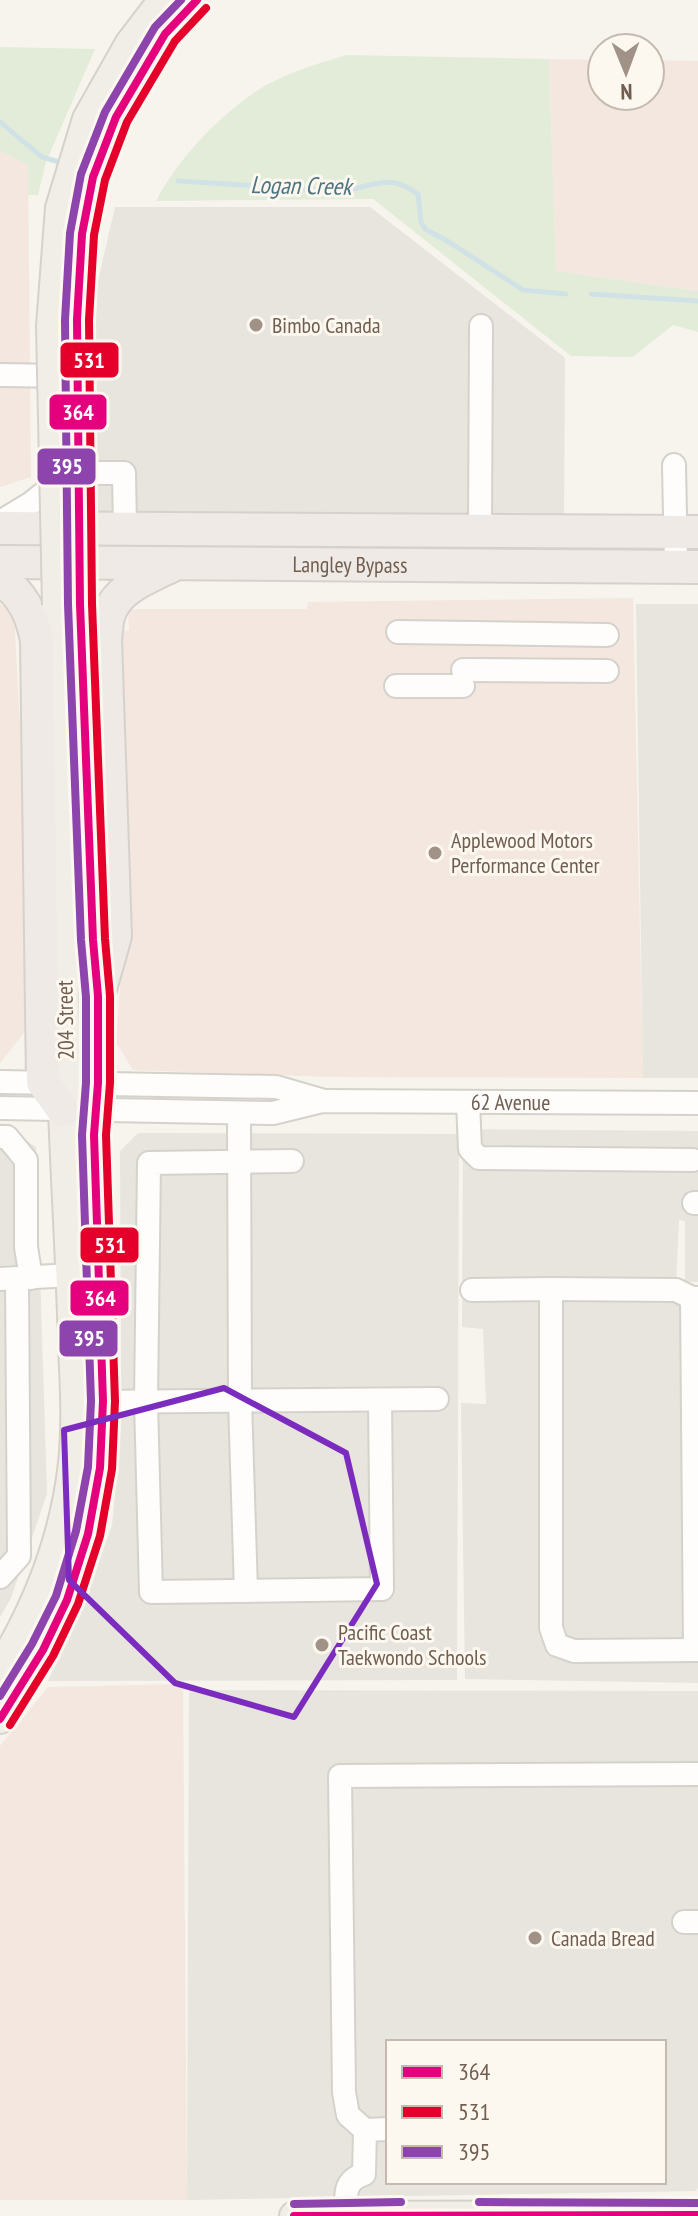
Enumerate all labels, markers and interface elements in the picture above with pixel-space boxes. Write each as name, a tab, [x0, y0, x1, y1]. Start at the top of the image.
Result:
north arrow	[586, 32, 666, 112]
text: N	[620, 78, 633, 106]
water label: Logan Creek	[250, 169, 354, 202]
place label: Bimbo Canada	[272, 311, 381, 339]
marker: Bimbo Canada	[247, 316, 265, 334]
line badge: 531	[59, 341, 120, 379]
text: 531	[73, 346, 105, 374]
line badge: 364	[48, 393, 108, 431]
text: 364	[62, 398, 94, 426]
line badge: 395	[36, 447, 97, 486]
text: 395	[51, 452, 83, 480]
street label: Langley Bypass	[292, 550, 408, 579]
place label: Applewood Motors Performance Center	[451, 826, 600, 879]
marker: Applewood Motors Performance Center	[426, 844, 444, 862]
street label: 204 Street	[50, 980, 80, 1060]
street label: 62 Avenue	[471, 1088, 550, 1116]
line badge: 531	[79, 1226, 140, 1264]
text: 531	[94, 1231, 126, 1259]
line badge: 364	[69, 1279, 130, 1317]
text: 364	[84, 1284, 116, 1312]
line badge: 395	[58, 1319, 119, 1358]
text: 395	[73, 1324, 105, 1352]
place label: Pacific Coast Taekwondo Schools	[338, 1618, 487, 1671]
marker: Pacific Coast Taekwondo Schools	[313, 1636, 331, 1654]
place label: Canada Bread	[551, 1924, 655, 1952]
marker: Canada Bread	[526, 1929, 544, 1947]
legend	[386, 2040, 666, 2184]
text: 364	[458, 2056, 491, 2087]
text: 531	[458, 2096, 490, 2127]
text: 395	[458, 2136, 490, 2167]

